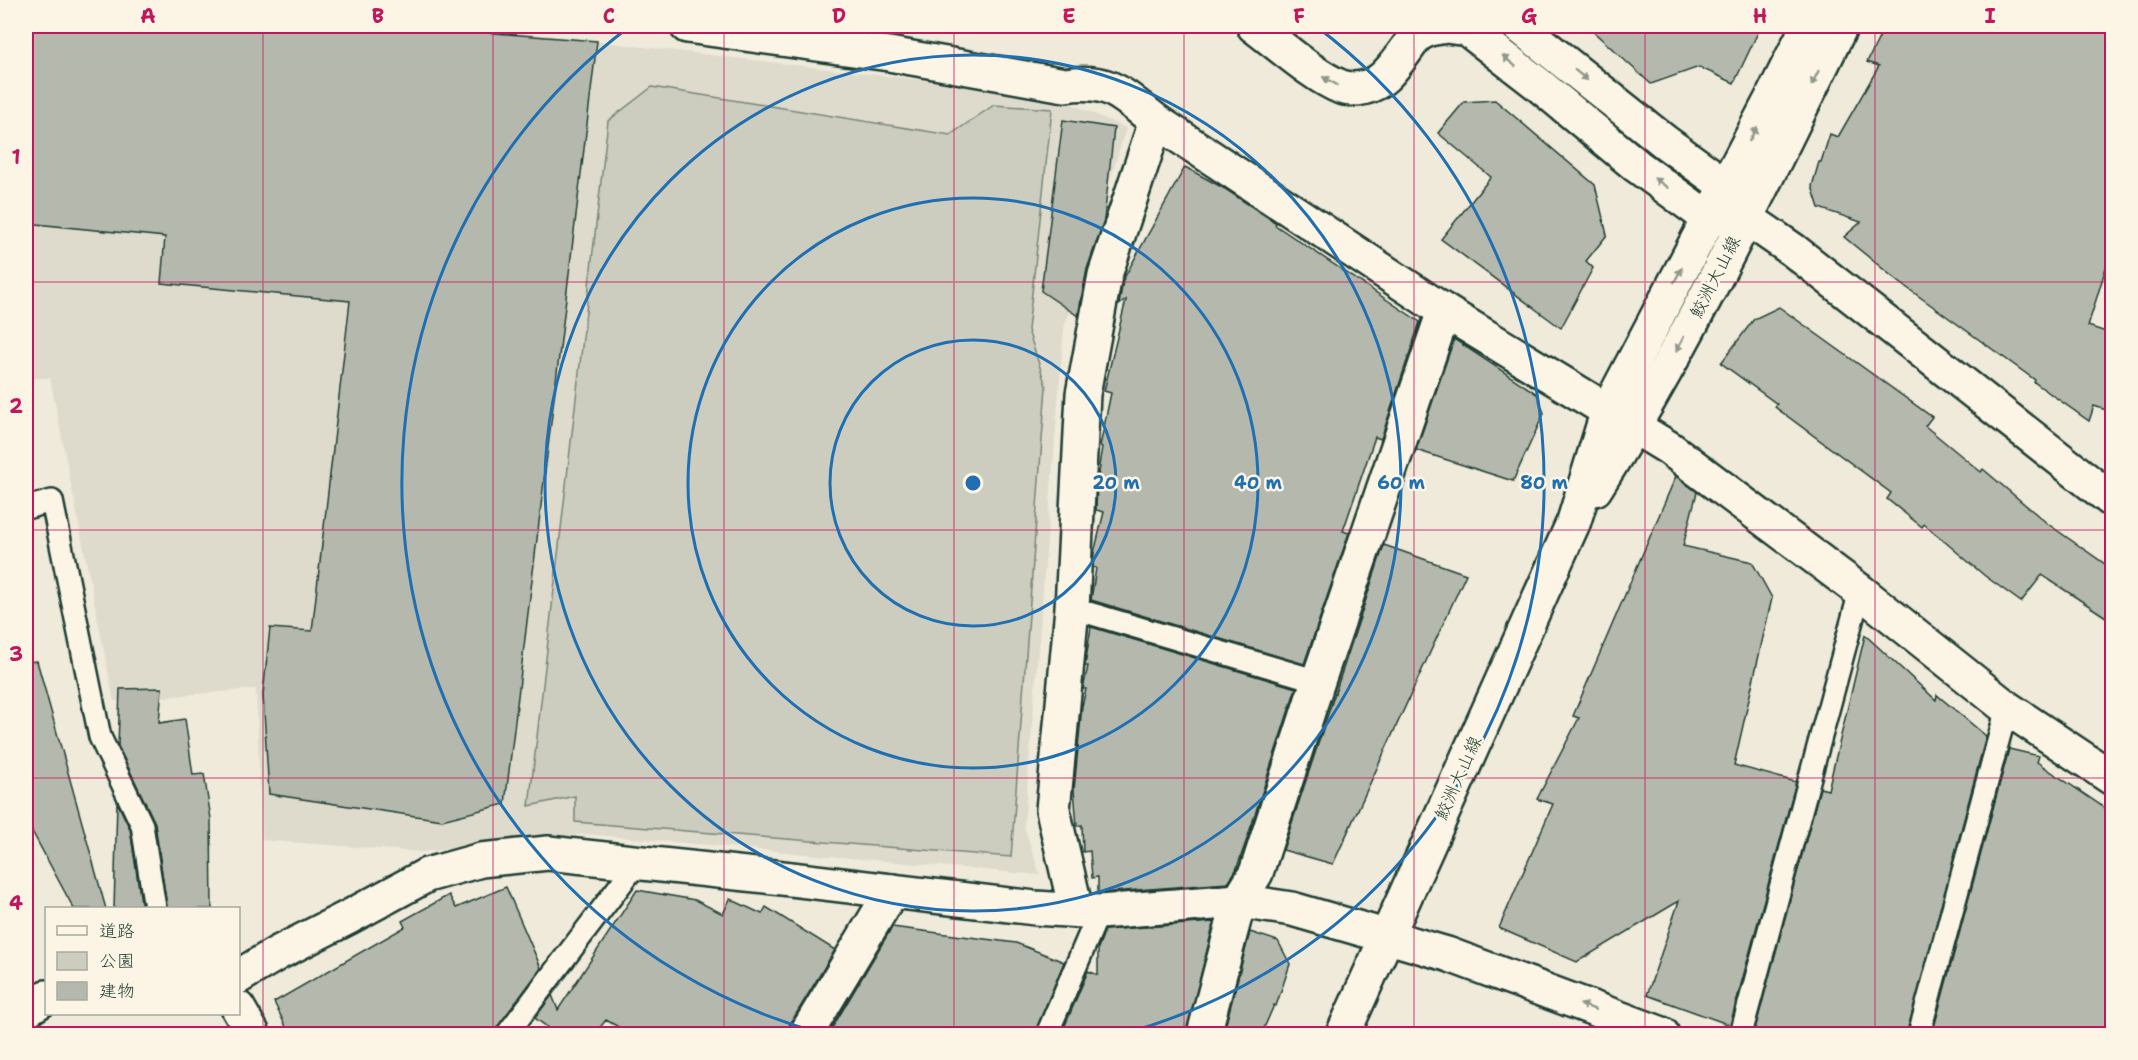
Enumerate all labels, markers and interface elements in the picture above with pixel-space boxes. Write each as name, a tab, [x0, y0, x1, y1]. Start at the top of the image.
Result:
text: A	[140, 3, 156, 29]
text: B	[372, 3, 384, 29]
text: C	[603, 3, 615, 29]
text: D	[832, 3, 846, 29]
text: E	[1062, 3, 1076, 29]
text: F	[1293, 3, 1305, 29]
text: G	[1521, 3, 1537, 29]
text: H	[1753, 3, 1767, 29]
text: I	[1984, 3, 1996, 29]
one-way arrow	[1502, 55, 1517, 67]
one-way arrow	[1573, 68, 1588, 81]
one-way arrow	[1811, 69, 1821, 87]
one-way arrow	[1321, 76, 1338, 86]
one-way arrow	[1748, 125, 1758, 142]
text: 1	[11, 144, 21, 170]
one-way arrow	[1653, 177, 1669, 190]
street label: 鮫洲大山線	[1684, 231, 1746, 323]
one-way arrow	[1673, 266, 1683, 284]
one-way arrow	[1675, 336, 1685, 353]
text: 2	[9, 393, 23, 419]
text: 20 m	[1092, 471, 1140, 495]
text: 40 m	[1234, 471, 1282, 495]
text: 60 m	[1377, 471, 1425, 495]
text: 80 m	[1520, 471, 1568, 495]
centre of rings	[963, 473, 983, 493]
text: 3	[9, 641, 23, 667]
street label: 鮫洲大山線	[1429, 732, 1487, 824]
text: 4	[9, 890, 23, 916]
legend	[45, 907, 240, 1015]
text: 道路	[99, 919, 135, 943]
text: 公園	[99, 949, 135, 973]
text: 建物	[99, 979, 135, 1003]
one-way arrow	[1578, 1001, 1596, 1011]

